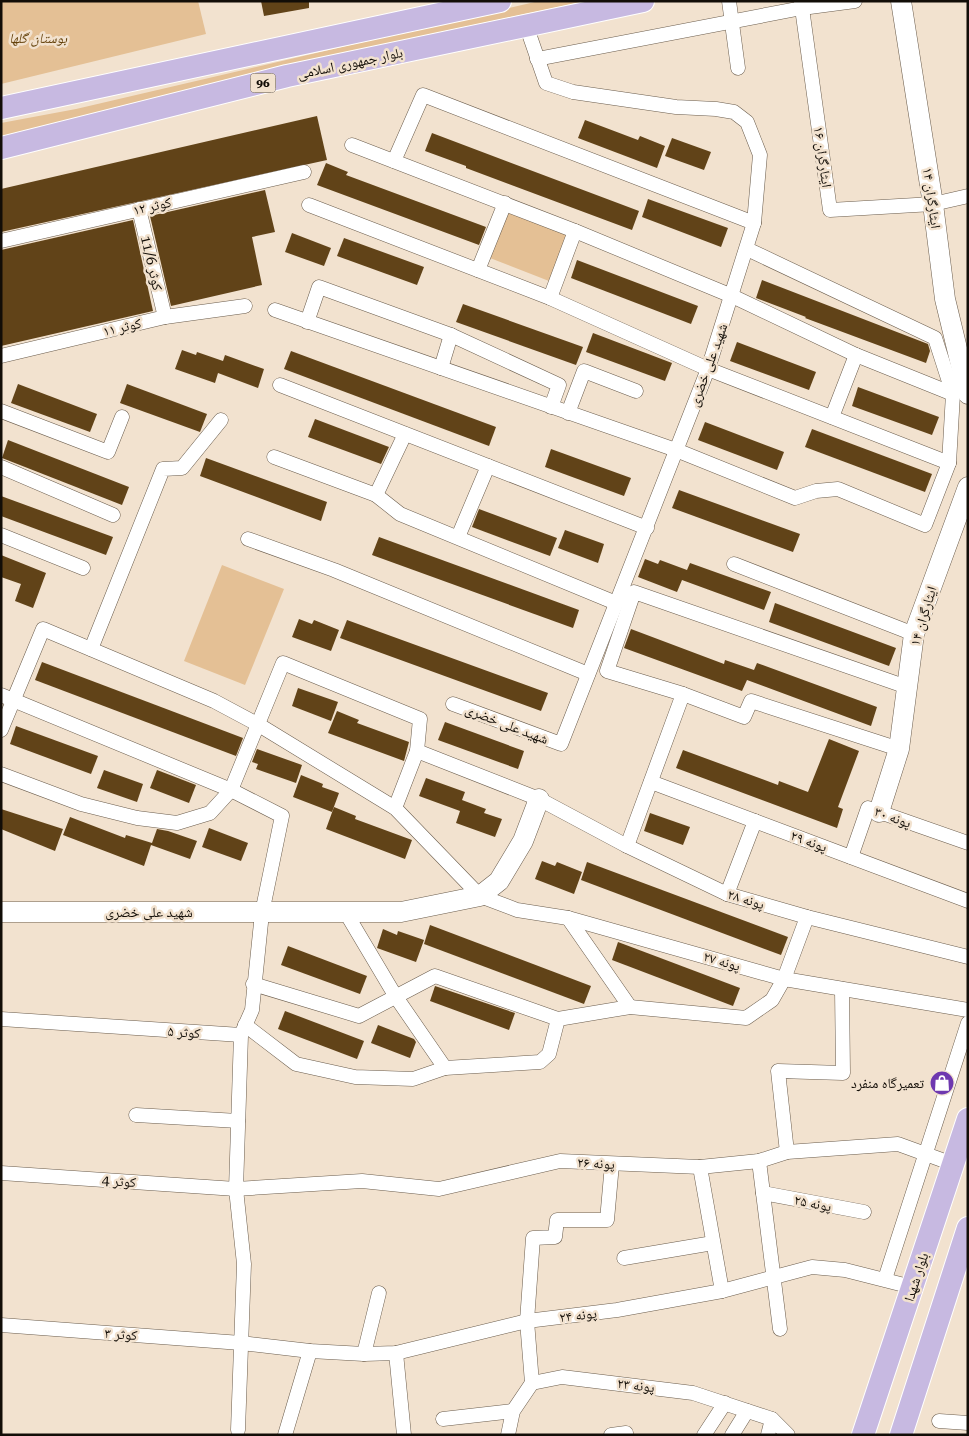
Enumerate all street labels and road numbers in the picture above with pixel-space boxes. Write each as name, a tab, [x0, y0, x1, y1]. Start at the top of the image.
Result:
street label: بلوار جمهوری اسلامی	[296, 44, 405, 83]
road number: 96	[250, 74, 276, 92]
street label: ایثارگران ۱۶	[810, 126, 835, 189]
street label: ایثارگران ۱۴	[919, 167, 944, 230]
street label: کوثر ۱۲	[131, 194, 173, 219]
street label: کوثر 11/6	[137, 234, 166, 292]
street label: کوثر ۱۱	[101, 315, 143, 340]
street label: شهید علی خضری	[686, 321, 731, 409]
street label: ایثارگران ۱۴	[906, 584, 941, 648]
street label: شهید علی خضری	[463, 701, 551, 748]
street label: پونه ۳۰	[872, 803, 914, 832]
street label: پونه ۲۹	[788, 827, 830, 856]
street label: پونه ۲۸	[725, 886, 767, 913]
street label: شهید علی خضری	[105, 904, 193, 921]
street label: پونه ۲۷	[701, 948, 742, 975]
street label: کوثر ۵	[167, 1023, 201, 1042]
street label: پونه ۲۶	[577, 1154, 615, 1173]
street label: کوثر 4	[101, 1172, 137, 1191]
street label: پونه ۲۵	[793, 1192, 833, 1216]
street label: بلوار شهدا	[901, 1250, 932, 1304]
street label: پونه ۲۴	[558, 1305, 598, 1326]
street label: کوثر ۳	[104, 1325, 138, 1344]
street label: پونه ۲۳	[616, 1375, 656, 1396]

